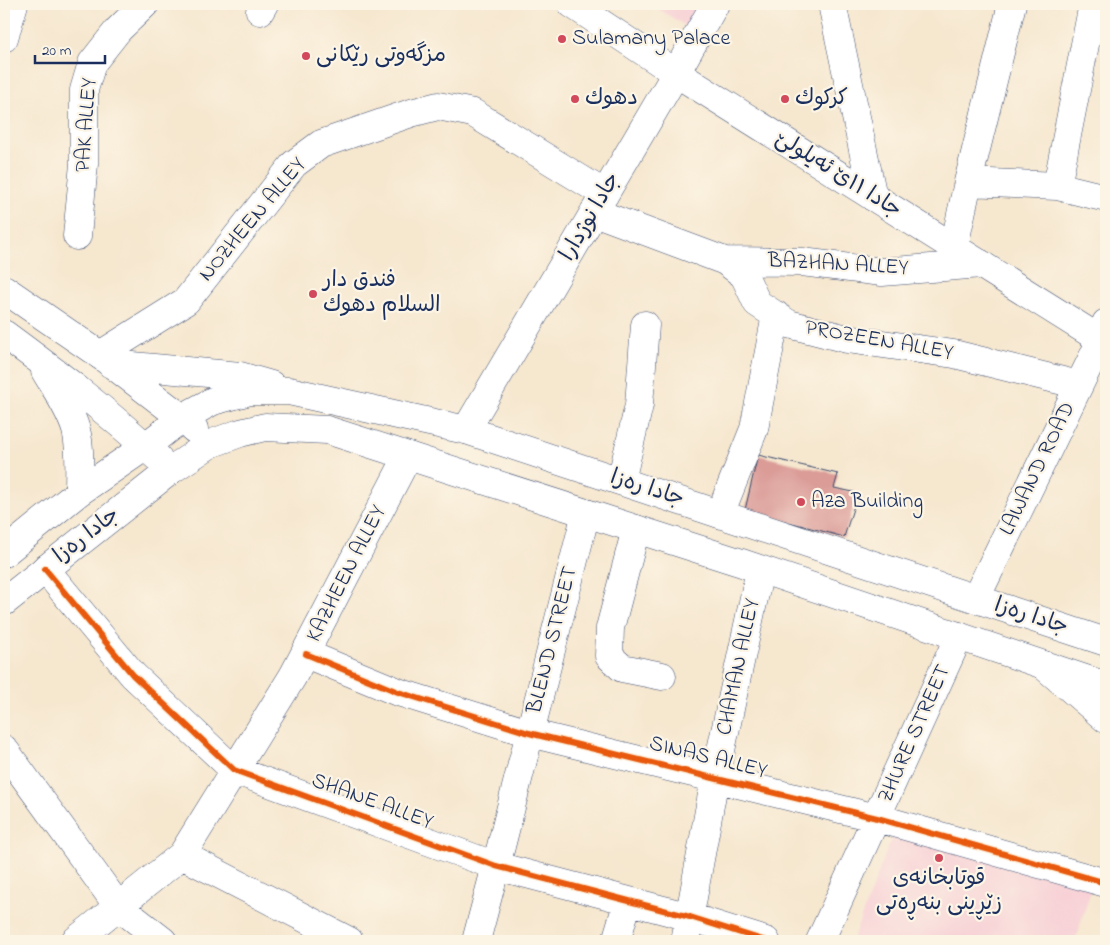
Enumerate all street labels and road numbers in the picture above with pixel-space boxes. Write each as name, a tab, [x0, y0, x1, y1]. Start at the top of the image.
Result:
street label: PAK ALLEY	[68, 77, 106, 173]
street label: جادا ١١ێ ئه‌یلولێ	[769, 123, 907, 227]
street label: NOZHEEN ALLEY	[191, 151, 315, 289]
street label: جادا نوژدارا	[553, 167, 629, 267]
street label: BAZHAN ALLEY	[766, 245, 909, 285]
street label: PROZEEN ALLEY	[802, 312, 956, 370]
street label: LAWAND ROAD	[992, 397, 1084, 541]
street label: جادا ره‌زا	[606, 462, 688, 516]
street label: جادا ره‌زا	[47, 500, 127, 572]
street label: KAZHEEN ALLEY	[299, 500, 395, 648]
street label: BLEND STREET	[519, 563, 587, 718]
street label: جادا ره‌زا	[990, 590, 1072, 644]
street label: CHAMAN ALLEY	[709, 596, 769, 738]
street label: ZHURE STREET	[870, 659, 960, 808]
street label: SINAS ALLEY	[646, 728, 770, 788]
street label: SHANE ALLEY	[307, 765, 437, 839]

